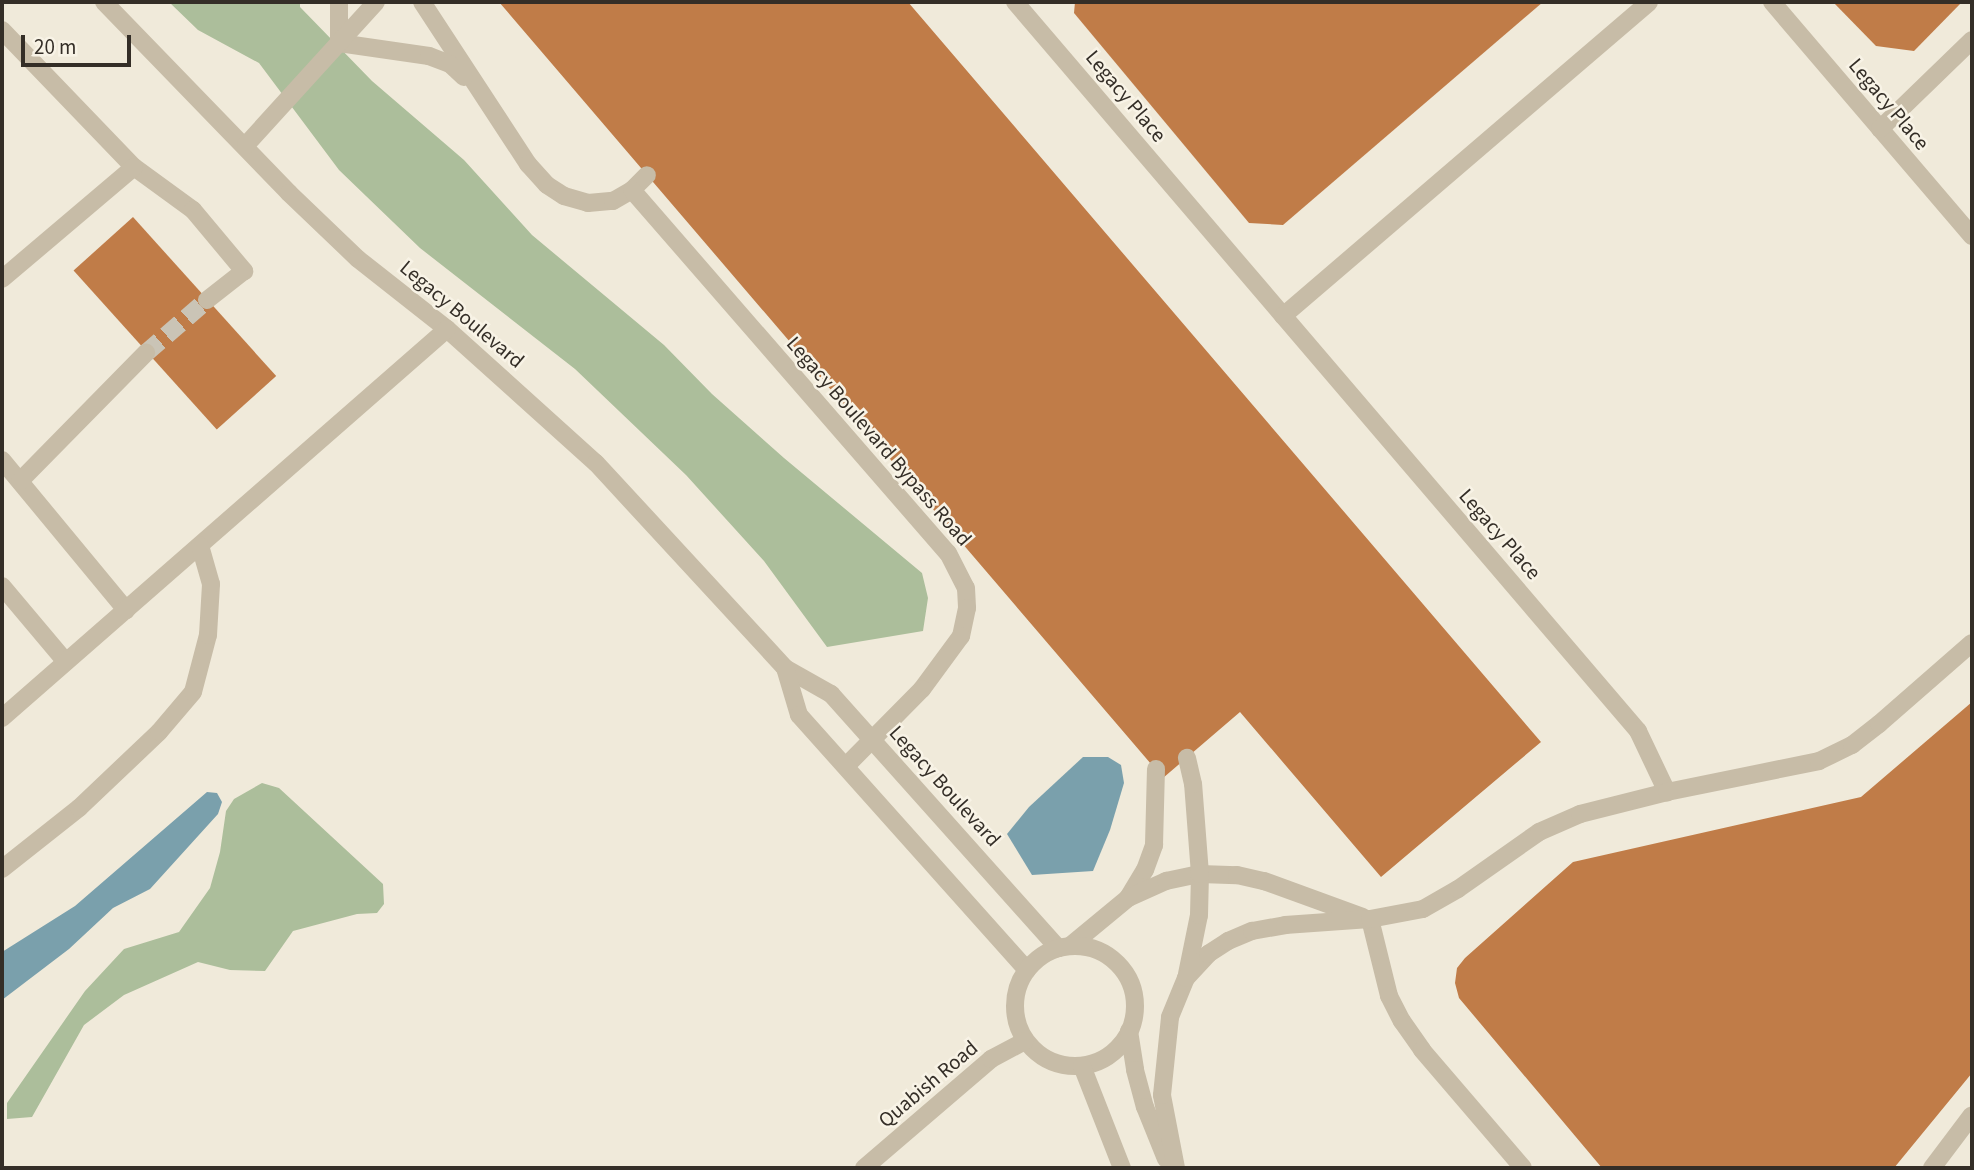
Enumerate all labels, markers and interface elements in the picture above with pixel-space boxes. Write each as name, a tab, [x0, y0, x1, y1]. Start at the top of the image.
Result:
scale bar	[24, 21, 135, 65]
text: 20 m	[34, 32, 76, 62]
street label: Legacy Place	[1080, 45, 1172, 147]
street label: Legacy Place	[1843, 53, 1935, 155]
street label: Legacy Boulevard	[395, 255, 529, 373]
street label: Legacy Boulevard Bypass Road	[781, 331, 977, 551]
street label: Legacy Place	[1454, 483, 1546, 585]
street label: Legacy Boulevard	[884, 720, 1006, 852]
street label: Quabish Road	[873, 1035, 983, 1133]

